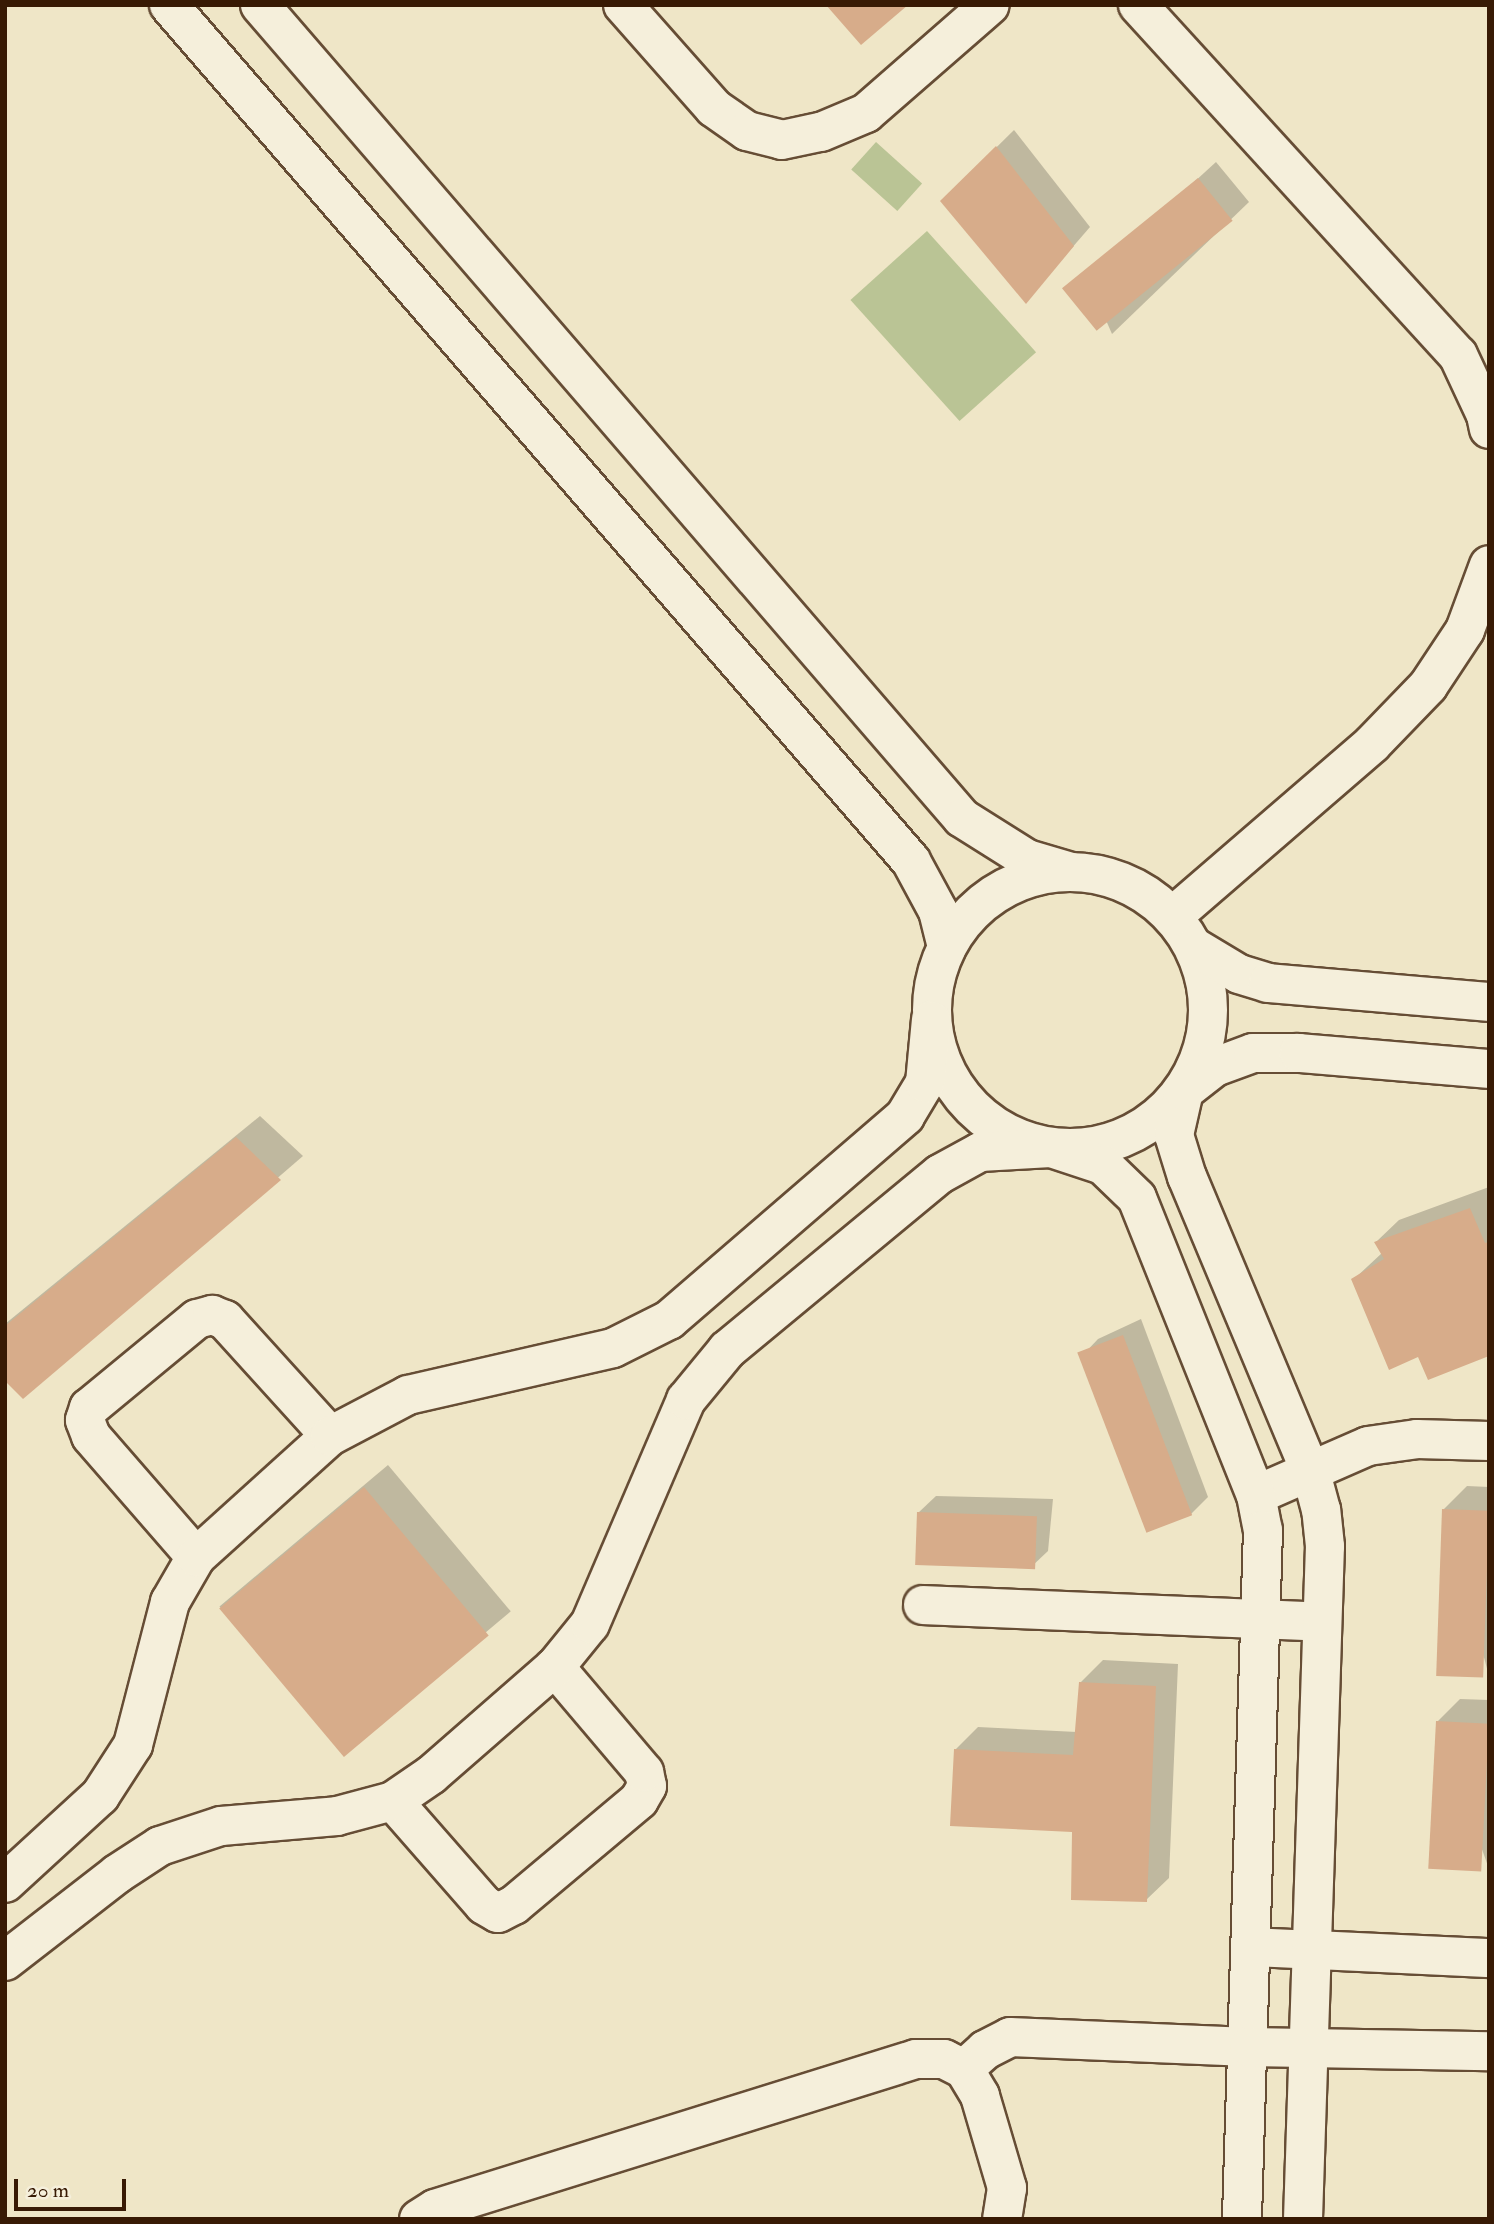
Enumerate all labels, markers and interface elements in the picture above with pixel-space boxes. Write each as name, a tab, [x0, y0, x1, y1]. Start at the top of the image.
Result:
scale bar	[18, 2164, 130, 2208]
text: 20 m	[27, 2177, 69, 2204]

